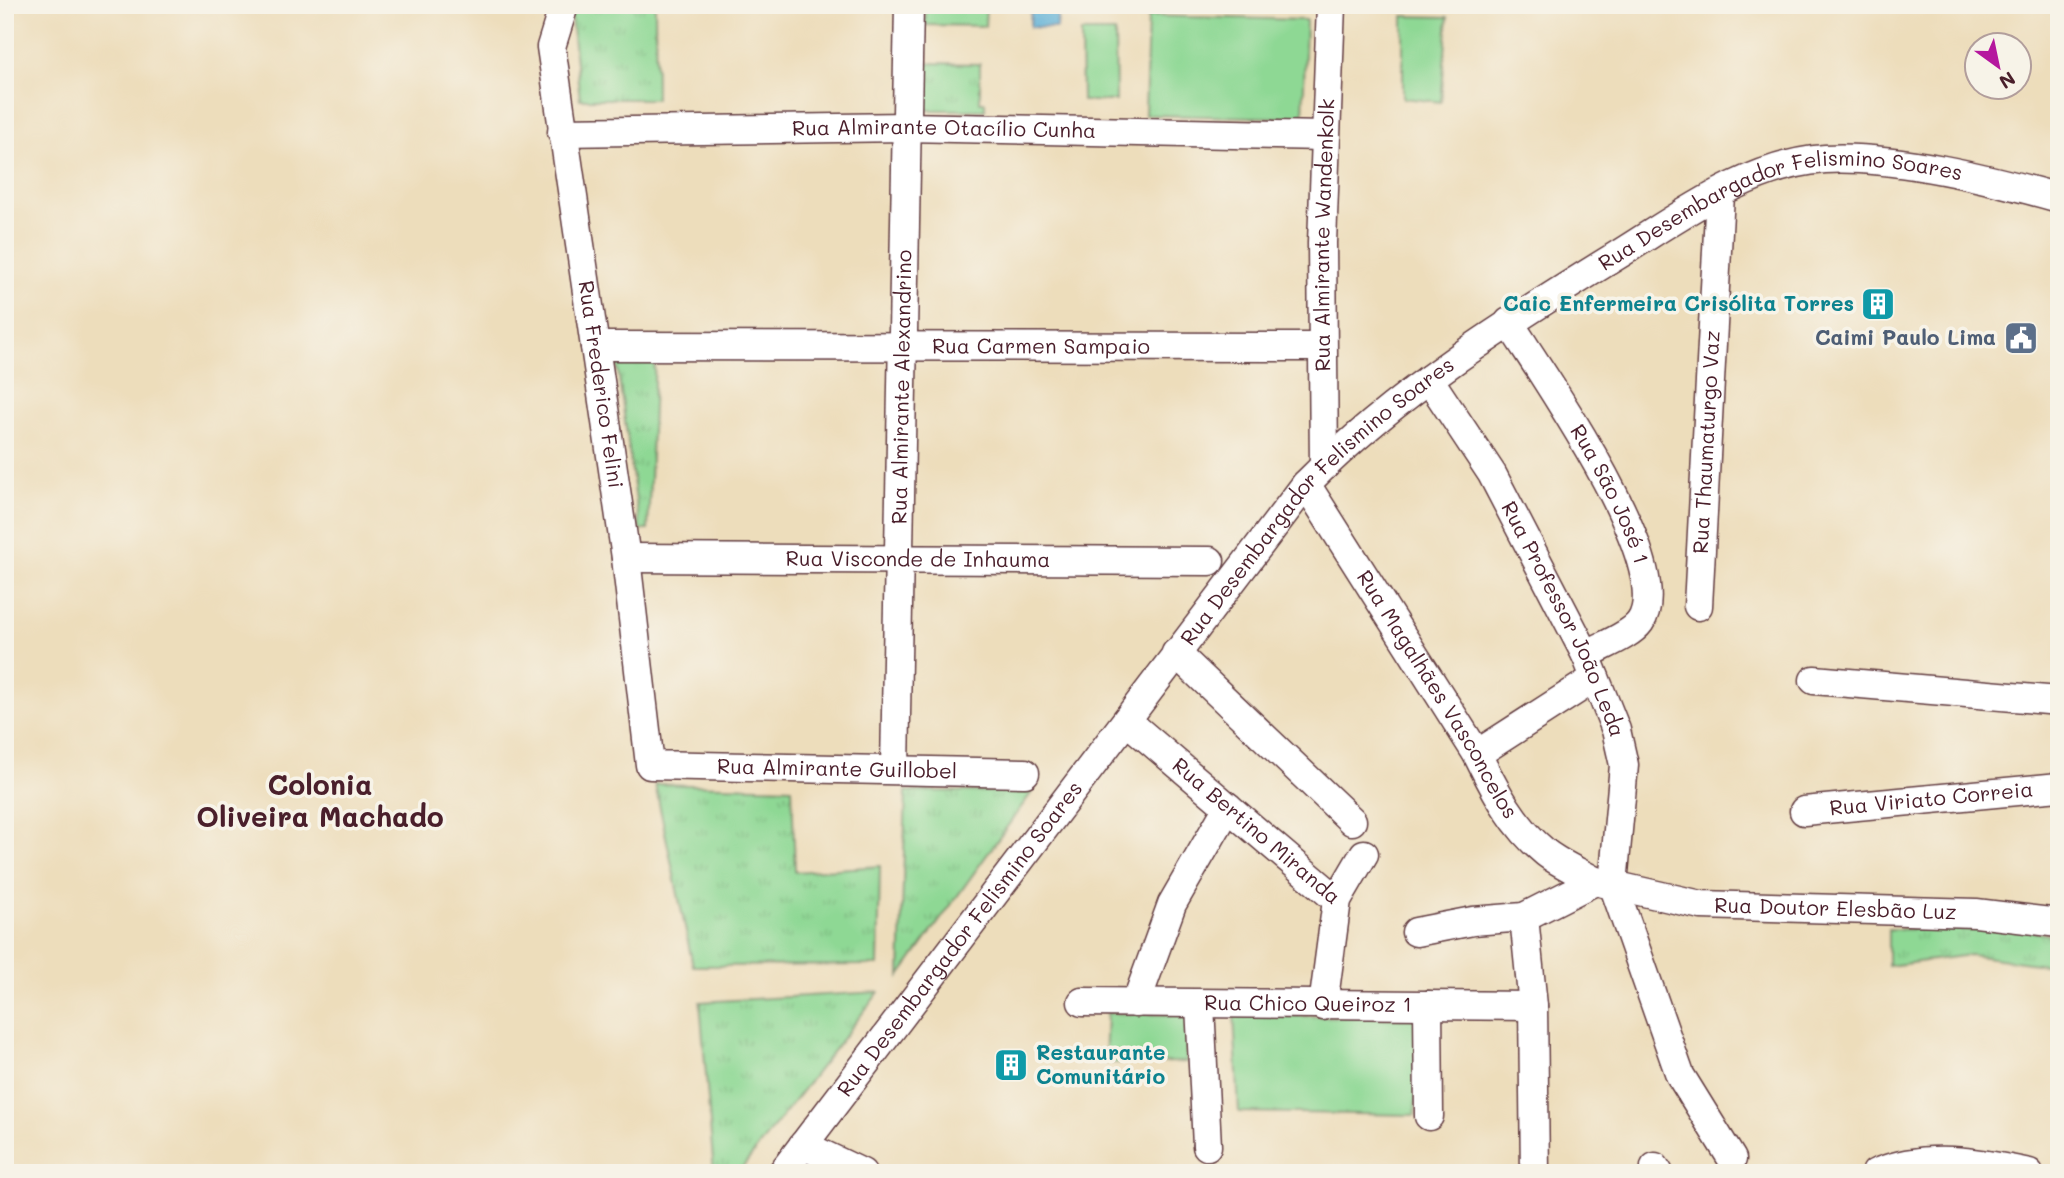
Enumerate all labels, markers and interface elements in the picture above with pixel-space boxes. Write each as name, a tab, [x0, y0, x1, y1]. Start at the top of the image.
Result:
north arrow	[1962, 32, 2032, 102]
text: N	[1995, 66, 2020, 95]
street label: Rua Almirante Wandenkolk	[1307, 98, 1339, 372]
street label: Rua Almirante Otacílio Cunha	[792, 112, 1096, 143]
street label: Rua Desembargador Felismino Soares	[1593, 143, 1965, 276]
street label: Rua Almirante Alexandrino	[884, 249, 917, 525]
street label: Rua Frederico Felini	[573, 279, 631, 490]
building icon: Caic Enfermeira Crisólita Torres	[1859, 285, 1897, 323]
place label: Caic Enfermeira Crisólita Torres	[1503, 289, 1854, 316]
public building icon: Caimi Paulo Lima	[2002, 319, 2040, 357]
place label: Caimi Paulo Lima	[1815, 323, 1996, 350]
street label: Rua Thaumaturgo Vaz	[1686, 330, 1725, 555]
street label: Rua Carmen Sampaio	[932, 331, 1150, 359]
street label: Rua Desembargador Felismino Soares	[1173, 350, 1459, 650]
street label: Rua São José 1	[1565, 419, 1656, 567]
street label: Rua Professor João Leda	[1496, 496, 1632, 739]
street label: Rua Visconde de Inhauma	[786, 544, 1050, 572]
street label: Rua Magalhães Vasconcelos	[1352, 564, 1525, 823]
street label: Rua Almirante Guillobel	[717, 751, 958, 784]
street label: Rua Bertino Miranda	[1168, 751, 1347, 909]
district label: Colonia Oliveira Machado	[196, 766, 444, 834]
street label: Rua Viriato Correia	[1828, 774, 2034, 821]
street label: Rua Desembargador Felismino Soares	[830, 775, 1087, 1101]
street label: Rua Doutor Elesbão Luz	[1714, 890, 1957, 924]
street label: Rua Chico Queiroz 1	[1204, 988, 1412, 1017]
place label: Restaurante Comunitário	[1036, 1038, 1166, 1089]
building icon: Restaurante Comunitário	[992, 1046, 1030, 1084]

